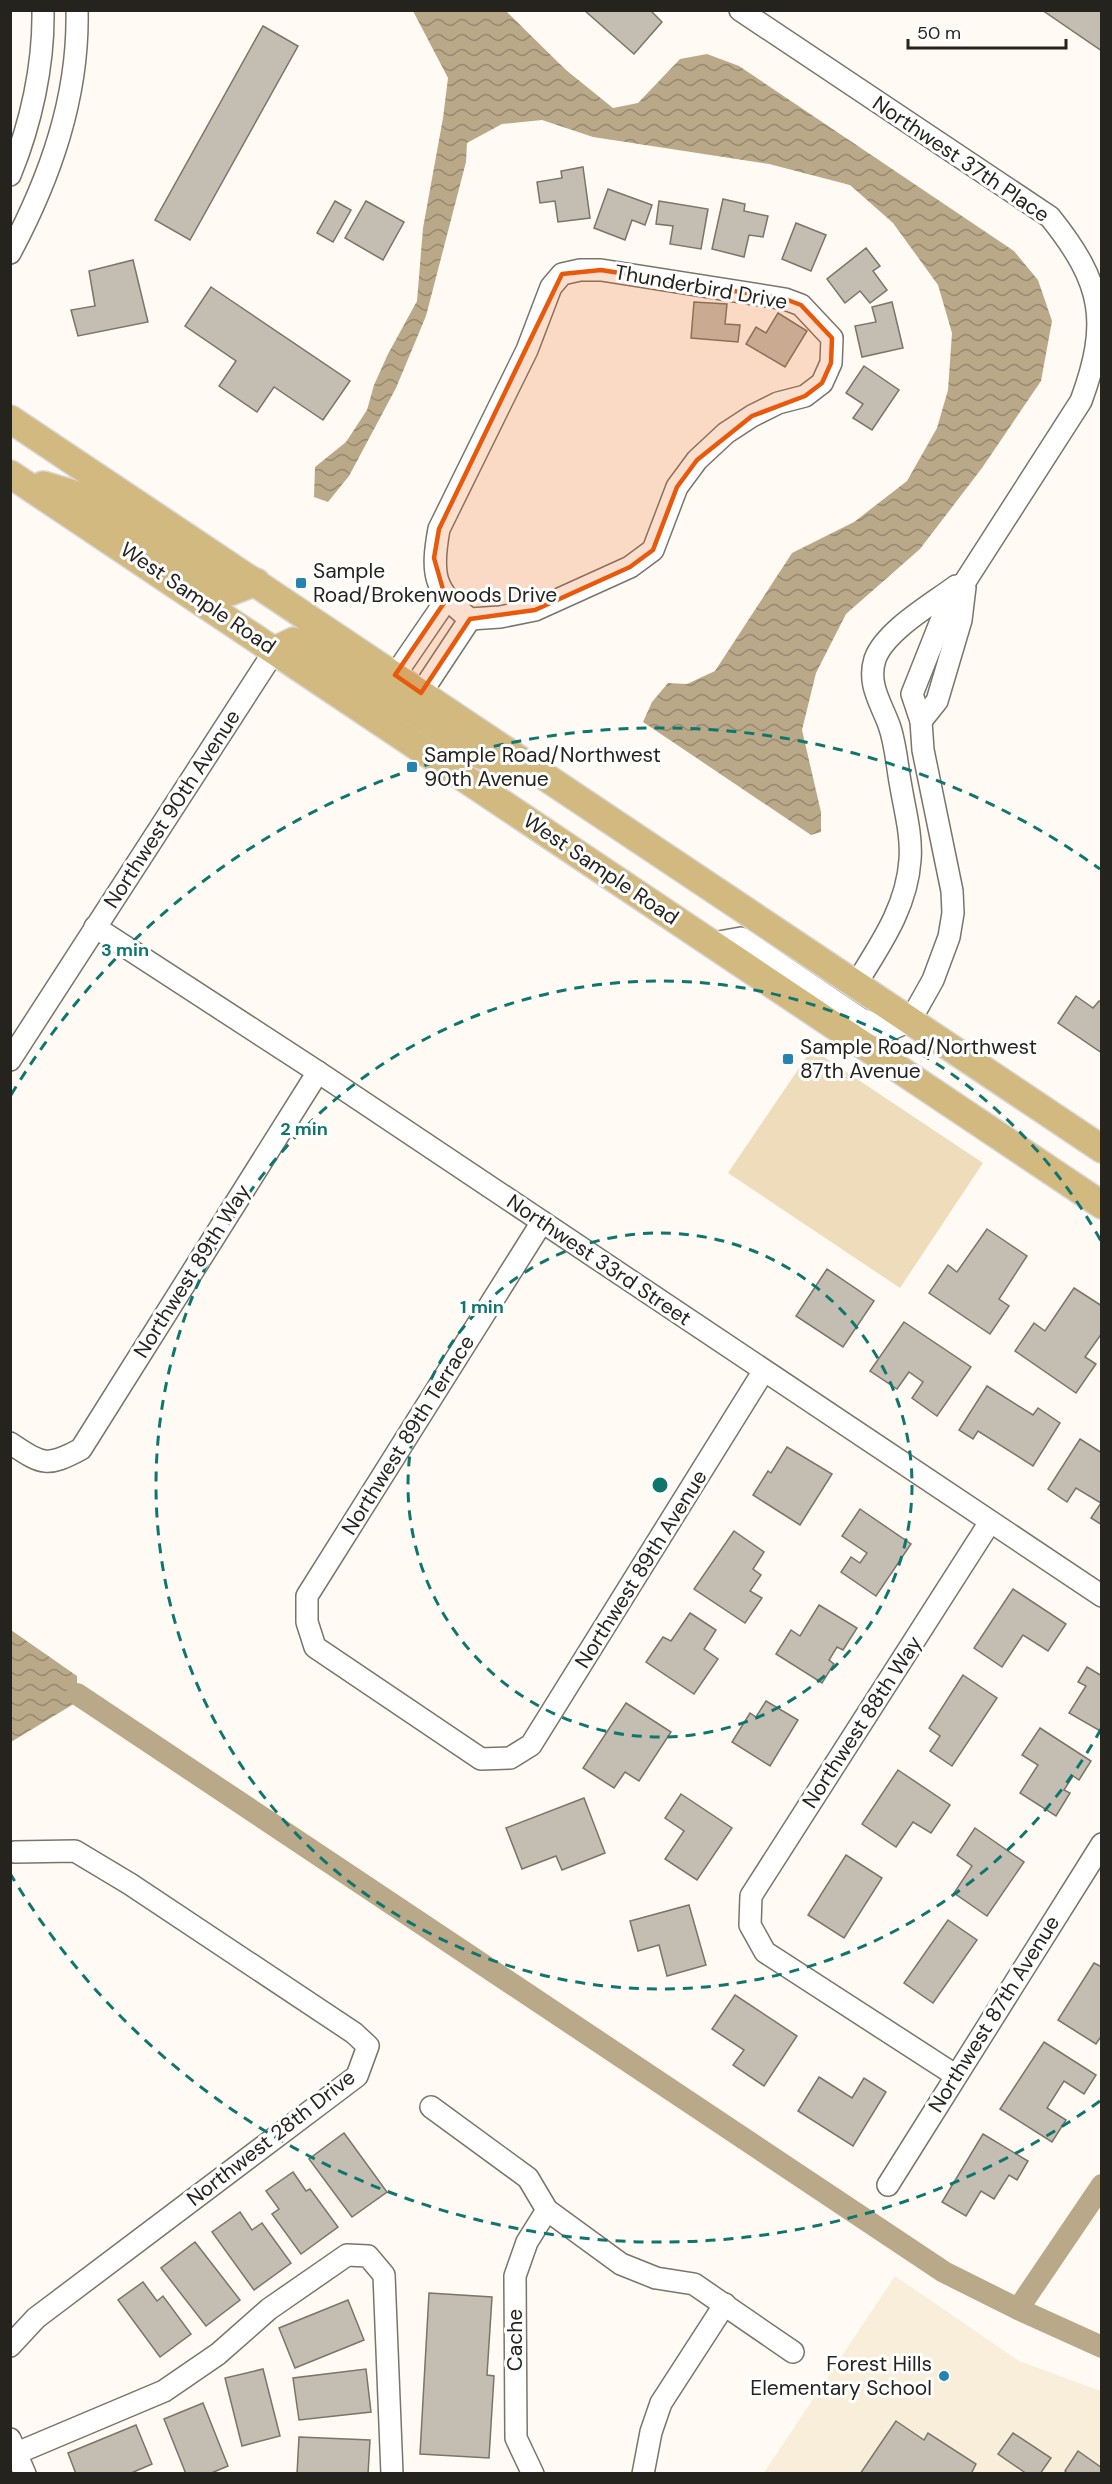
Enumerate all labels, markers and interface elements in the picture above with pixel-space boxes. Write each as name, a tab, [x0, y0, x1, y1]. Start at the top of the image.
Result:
scale bar	[908, 12, 1066, 50]
text: 50 m	[917, 21, 961, 45]
street label: Northwest 37th Place	[867, 89, 1055, 229]
street label: Thunderbird Drive	[612, 258, 790, 316]
street label: West Sample Road	[115, 536, 281, 660]
place label: Sample Road/Brokenwoods Drive	[313, 557, 557, 609]
marker: Sample Road/Brokenwoods Drive	[294, 576, 308, 590]
street label: Northwest 90th Avenue	[97, 704, 247, 914]
place label: Sample Road/Northwest 90th Avenue	[424, 741, 661, 793]
marker: Sample Road/Northwest 90th Avenue	[405, 760, 419, 774]
street label: West Sample Road	[518, 807, 684, 931]
text: 3 min	[101, 938, 149, 962]
place label: Sample Road/Northwest 87th Avenue	[800, 1033, 1037, 1085]
marker: Sample Road/Northwest 87th Avenue	[781, 1052, 795, 1066]
text: 2 min	[280, 1117, 328, 1141]
street label: Northwest 89th Way	[127, 1179, 257, 1363]
street label: Northwest 33rd Street	[501, 1188, 697, 1332]
text: 1 min	[460, 1295, 504, 1319]
street label: Northwest 89th Terrace	[335, 1330, 481, 1540]
street label: Northwest 89th Avenue	[568, 1464, 714, 1674]
centre of rings	[650, 1475, 670, 1495]
street label: Northwest 88th Way	[796, 1630, 928, 1813]
street label: Northwest 87th Avenue	[922, 1910, 1066, 2118]
street label: Northwest 28th Drive	[181, 2063, 361, 2213]
street label: Cache	[501, 2309, 529, 2371]
place label: Forest Hills Elementary School	[750, 2350, 932, 2402]
marker: Forest Hills Elementary School	[937, 2369, 951, 2383]

